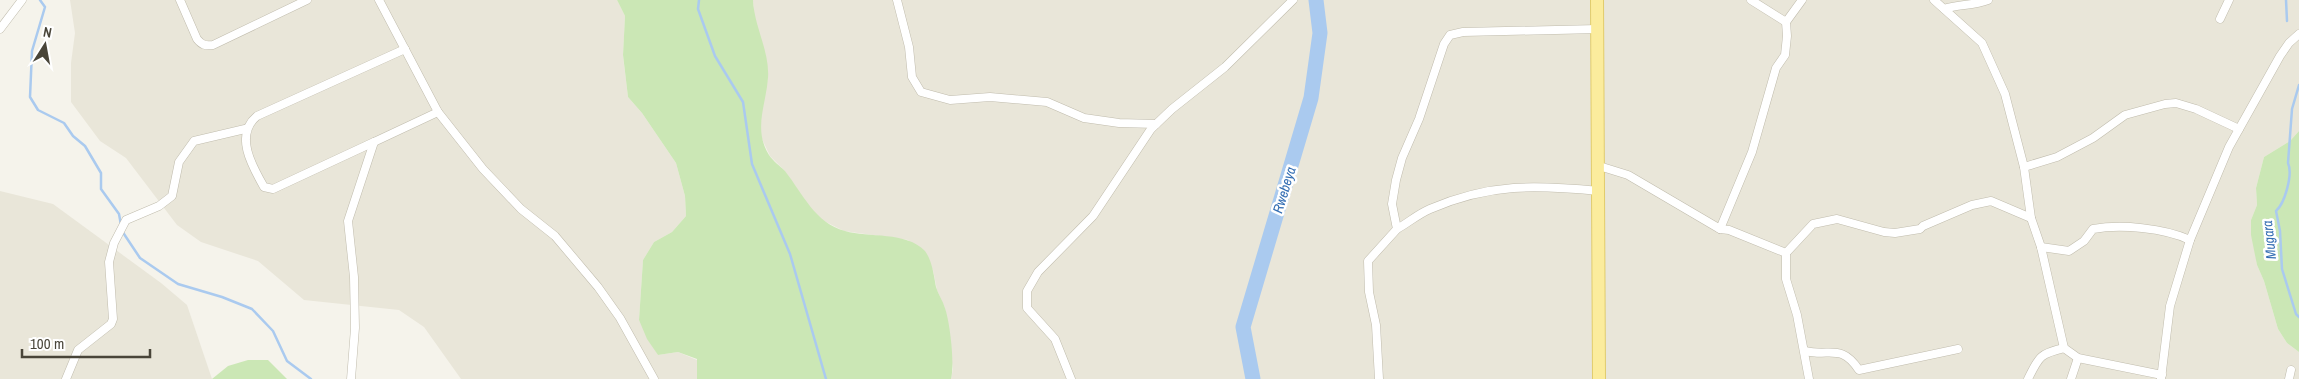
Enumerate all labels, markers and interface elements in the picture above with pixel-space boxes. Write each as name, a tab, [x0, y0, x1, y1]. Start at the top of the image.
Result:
north arrow	[20, 20, 70, 70]
text: N	[42, 23, 53, 42]
water label: Rwebeya	[1268, 164, 1300, 216]
water label: Mugara	[2258, 220, 2280, 260]
scale bar	[22, 326, 150, 358]
text: 100 m	[30, 333, 64, 354]

